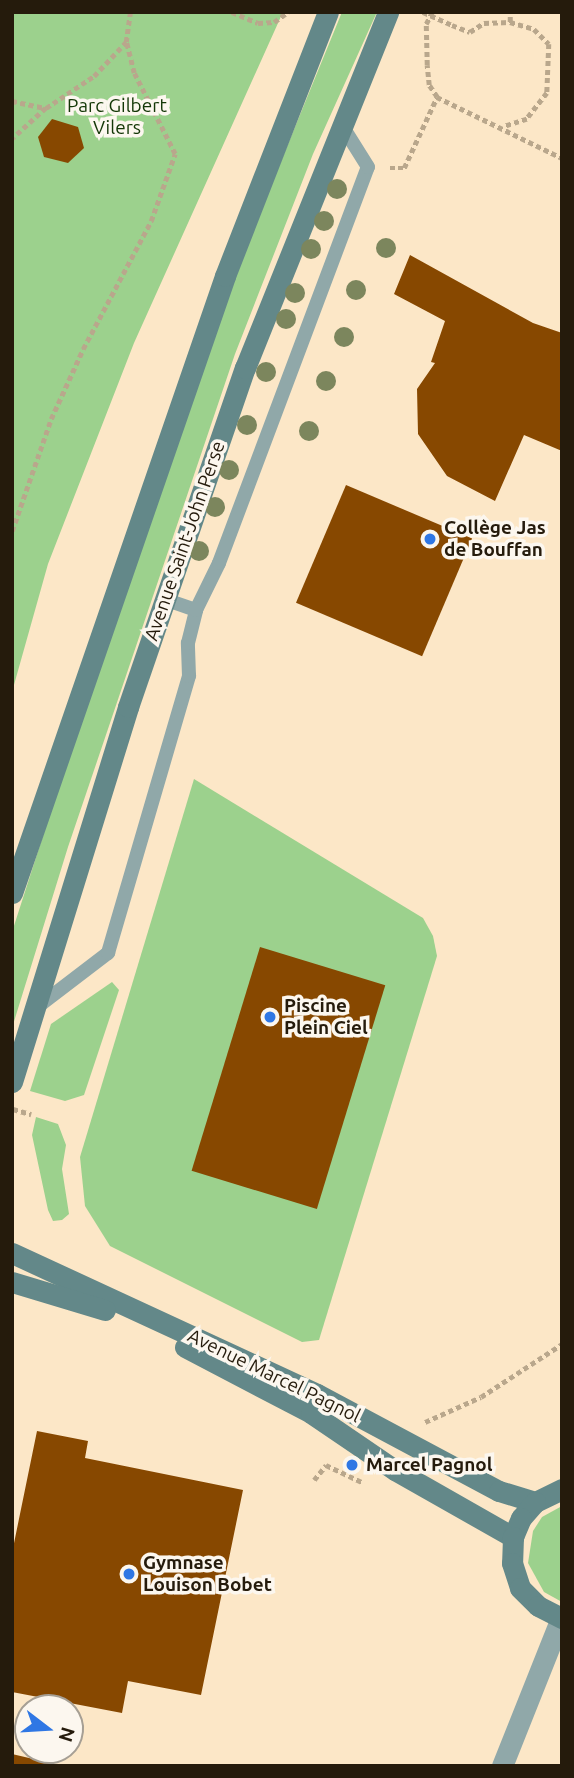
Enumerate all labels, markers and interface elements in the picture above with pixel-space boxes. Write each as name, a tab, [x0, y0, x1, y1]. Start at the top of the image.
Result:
park label: Parc Gilbert Vilers	[67, 95, 167, 139]
street label: Avenue Saint-John Perse	[140, 438, 230, 644]
place label: Collège Jas de Bouffan	[444, 517, 546, 561]
marker: Collège Jas de Bouffan	[422, 531, 438, 547]
place label: Piscine Plein Ciel	[284, 995, 368, 1039]
marker: Piscine Plein Ciel	[262, 1009, 278, 1025]
street label: Avenue Marcel Pagnol	[184, 1324, 364, 1428]
place label: Marcel Pagnol	[366, 1454, 493, 1476]
marker: Marcel Pagnol	[344, 1457, 360, 1473]
place label: Gymnase Louison Bobet	[143, 1552, 272, 1596]
marker: Gymnase Louison Bobet	[121, 1566, 137, 1582]
north arrow	[14, 1694, 84, 1764]
text: N	[55, 1725, 80, 1745]

